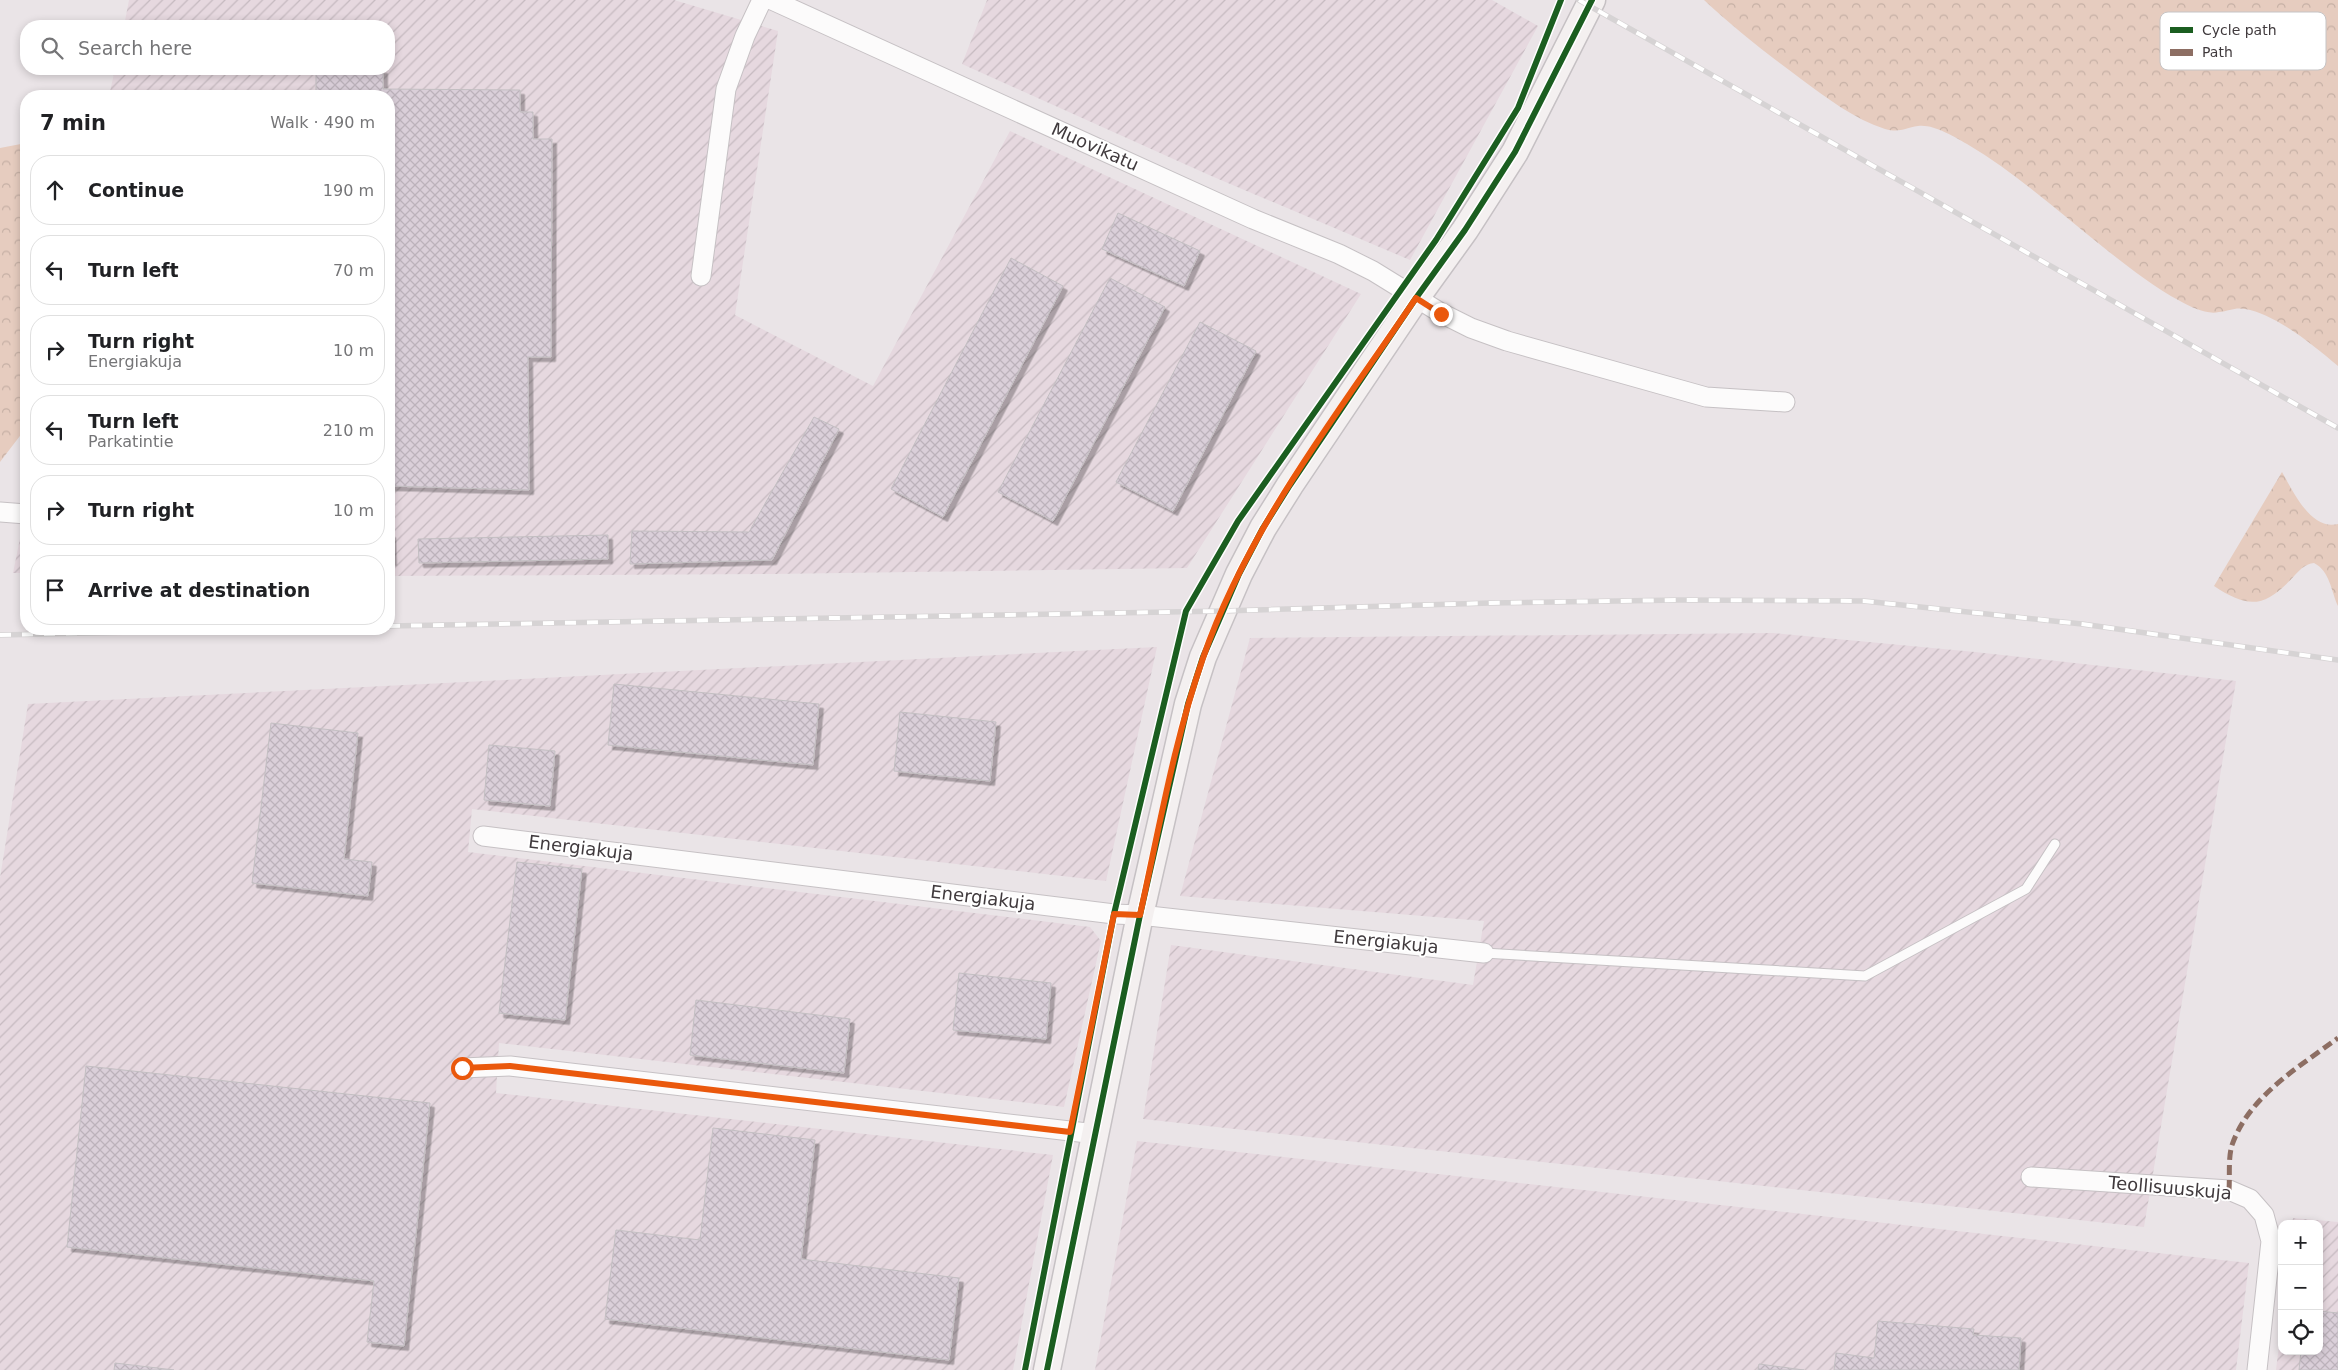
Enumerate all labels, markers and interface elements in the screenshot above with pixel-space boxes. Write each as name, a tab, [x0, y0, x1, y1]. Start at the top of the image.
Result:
legend	[2160, 12, 2326, 70]
search box	[20, 20, 395, 75]
text: Cycle path	[2202, 22, 2277, 38]
icon: search	[38, 34, 66, 62]
text: Search here	[78, 37, 192, 59]
text: Path	[2202, 44, 2233, 60]
text: 7 min	[40, 111, 106, 135]
text: Walk · 490 m	[270, 113, 375, 132]
street label: Muovikatu	[1048, 118, 1142, 175]
icon: ahead	[41, 176, 69, 204]
text: Continue	[88, 179, 184, 201]
text: 190 m	[323, 181, 374, 200]
icon: left	[41, 256, 69, 284]
text: Turn left	[88, 259, 179, 281]
text: 70 m	[333, 261, 374, 280]
route end	[1430, 303, 1453, 326]
text: Turn right	[88, 330, 194, 352]
icon: right	[41, 336, 69, 364]
text: 10 m	[333, 341, 374, 360]
text: Energiakuja	[88, 352, 182, 371]
text: Turn left	[88, 410, 179, 432]
icon: left	[41, 416, 69, 444]
text: 210 m	[323, 421, 374, 440]
text: Parkatintie	[88, 432, 174, 451]
icon: right	[41, 496, 69, 524]
text: Turn right	[88, 499, 194, 521]
text: 10 m	[333, 501, 374, 520]
icon: arrive	[41, 576, 69, 604]
text: Arrive at destination	[88, 579, 310, 601]
street label: Energiakuja	[527, 831, 635, 864]
street label: Energiakuja	[929, 881, 1037, 914]
street label: Energiakuja	[1332, 926, 1440, 957]
route start	[451, 1057, 474, 1080]
street label: Teollisuuskuja	[2106, 1172, 2233, 1203]
map controls	[2278, 1220, 2323, 1355]
button: +	[2278, 1220, 2323, 1265]
button: −	[2278, 1265, 2323, 1310]
button: locate	[2278, 1310, 2323, 1355]

